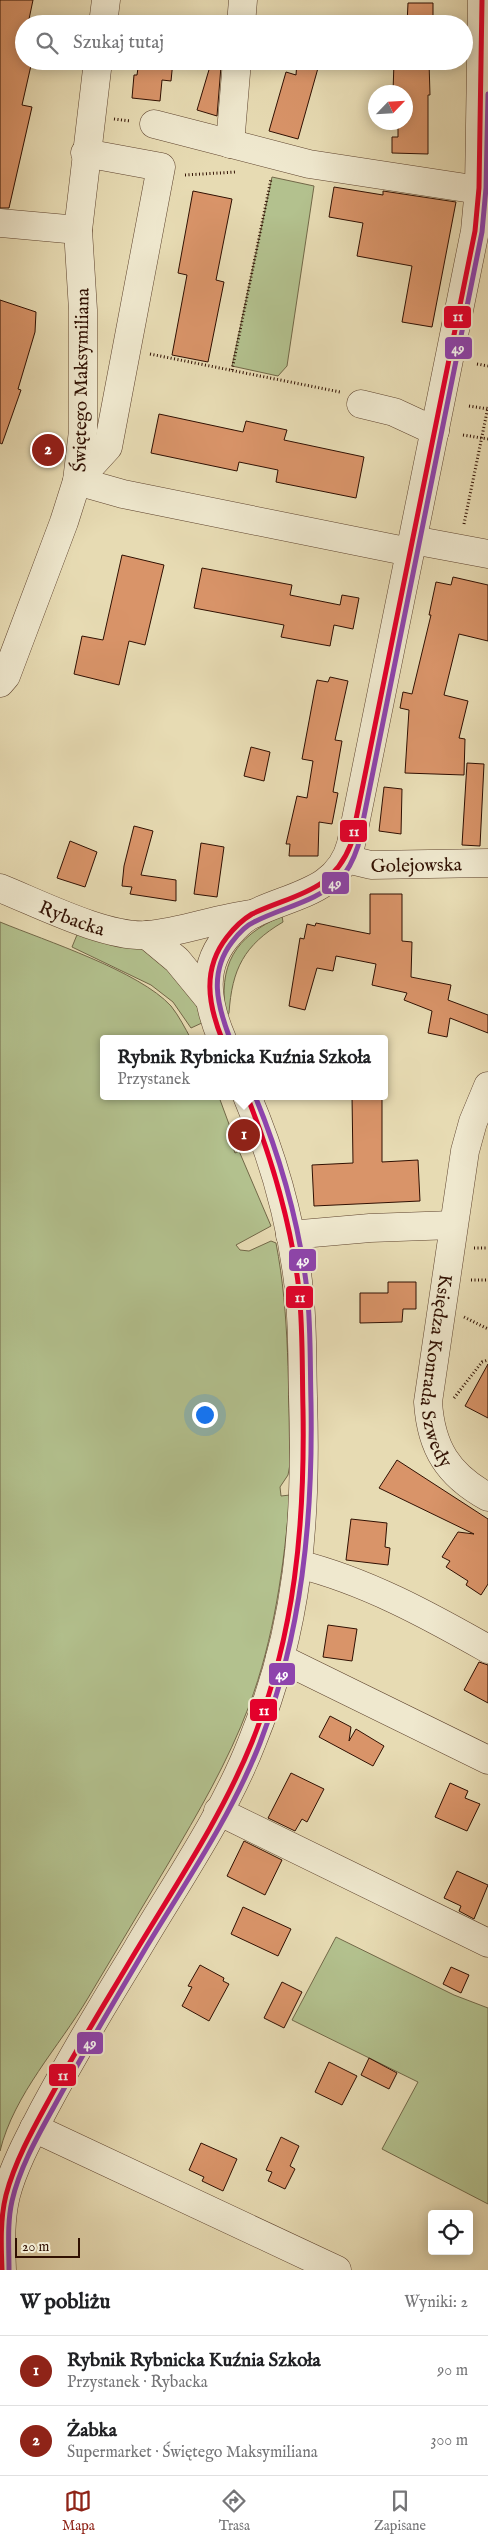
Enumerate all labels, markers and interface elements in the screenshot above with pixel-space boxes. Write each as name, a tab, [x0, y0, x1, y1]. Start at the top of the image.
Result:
search box	[15, 15, 473, 70]
icon: search	[33, 29, 61, 57]
text: Szukaj tutaj	[73, 31, 164, 55]
north arrow	[368, 85, 413, 130]
street label: Świętego Maksymiliana	[67, 287, 96, 472]
line badge: 11	[443, 305, 472, 329]
text: 11	[453, 308, 463, 326]
line badge: 49	[444, 336, 473, 360]
text: 49	[452, 340, 464, 358]
pin: 2	[32, 431, 64, 469]
line badge: 11	[339, 819, 368, 843]
text: 11	[349, 823, 359, 841]
street label: Golejowska	[370, 853, 463, 879]
line badge: 49	[321, 871, 350, 895]
text: 49	[329, 875, 341, 893]
street label: Rybacka	[35, 896, 108, 943]
popup	[100, 1035, 388, 1100]
text: Rybnik Rybnicka Kuźnia Szkoła	[117, 1046, 371, 1070]
text: Przystanek	[117, 1070, 190, 1090]
pin: 1	[228, 1116, 260, 1154]
line badge: 49	[288, 1248, 317, 1272]
text: 49	[297, 1252, 309, 1270]
street label: Księdza Konrada Szwedy	[413, 1272, 457, 1474]
line badge: 11	[285, 1285, 314, 1309]
text: 11	[295, 1289, 305, 1307]
your location	[192, 1402, 218, 1428]
line badge: 49	[268, 1662, 296, 1686]
text: 49	[276, 1666, 288, 1684]
line badge: 11	[249, 1698, 278, 1722]
text: 11	[259, 1702, 269, 1720]
line badge: 49	[76, 2031, 104, 2055]
text: 49	[84, 2035, 96, 2053]
line badge: 11	[48, 2063, 77, 2087]
text: 11	[58, 2067, 68, 2085]
map controls	[428, 2210, 473, 2255]
button: locate	[428, 2210, 473, 2255]
scale bar	[15, 2235, 80, 2258]
text: 20 m	[22, 2238, 49, 2256]
text: W pobliżu	[20, 2289, 110, 2316]
text: Wyniki: 2	[404, 2293, 468, 2313]
text: Rybnik Rybnicka Kuźnia Szkoła	[67, 2349, 321, 2373]
text: 1	[33, 2361, 39, 2381]
text: 90 m	[437, 2361, 468, 2381]
text: Przystanek · Rybacka	[67, 2373, 208, 2393]
text: Żabka	[67, 2419, 117, 2443]
text: 2	[32, 2431, 40, 2451]
text: 300 m	[430, 2431, 468, 2451]
text: Supermarket · Świętego Maksymiliana	[67, 2443, 318, 2463]
tab: Mapa	[62, 2487, 95, 2535]
tab: Trasa	[219, 2487, 250, 2535]
tab: Zapisane	[374, 2487, 426, 2535]

